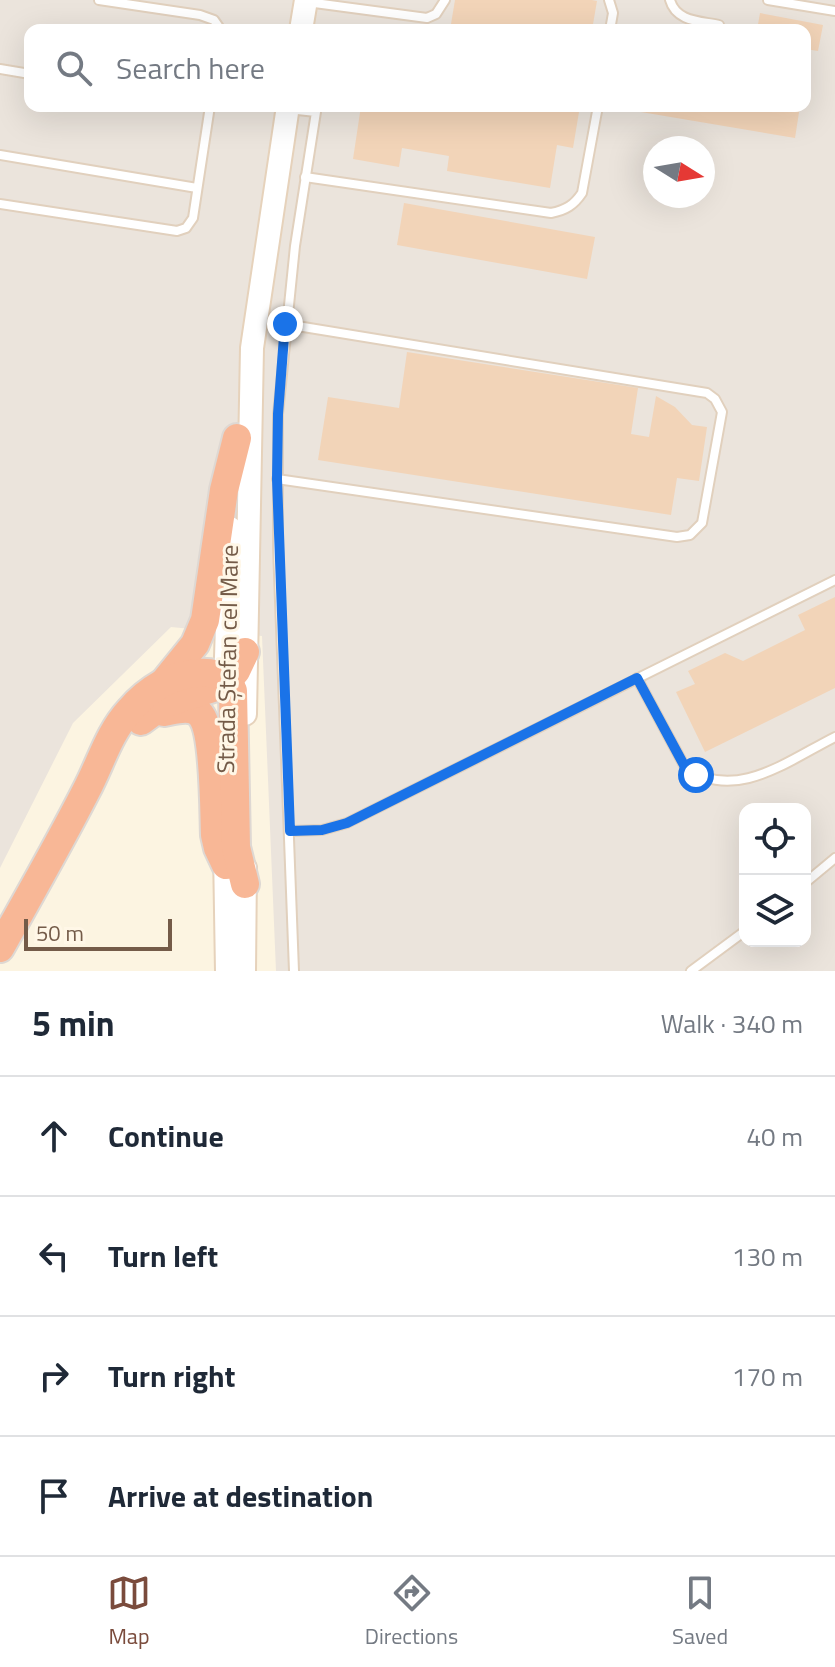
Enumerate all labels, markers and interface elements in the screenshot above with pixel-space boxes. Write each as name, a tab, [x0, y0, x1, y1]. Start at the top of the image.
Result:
search box	[24, 24, 811, 112]
text: Search here	[116, 45, 265, 91]
icon: search	[52, 46, 96, 90]
north arrow	[643, 136, 715, 208]
route end	[267, 306, 303, 342]
street label: Strada Ștefan cel Mare	[207, 544, 247, 774]
route start	[678, 757, 714, 793]
map controls	[739, 803, 811, 947]
button: locate	[739, 803, 811, 875]
button: layers	[739, 875, 811, 947]
scale bar	[24, 915, 172, 951]
text: 50 m	[36, 916, 84, 950]
text: 5 min	[32, 997, 115, 1049]
text: Walk · 340 m	[661, 1004, 803, 1043]
text: Continue	[108, 1113, 224, 1159]
icon: ahead	[32, 1114, 76, 1158]
text: 40 m	[746, 1117, 803, 1156]
text: Turn left	[108, 1233, 218, 1279]
icon: left	[32, 1234, 76, 1278]
text: 130 m	[732, 1237, 803, 1276]
text: Turn right	[108, 1353, 236, 1399]
icon: right	[32, 1354, 76, 1398]
text: 170 m	[732, 1357, 803, 1396]
text: Arrive at destination	[108, 1473, 373, 1519]
icon: arrive	[32, 1474, 76, 1518]
tab: Map	[107, 1571, 151, 1653]
tab: Directions	[365, 1571, 458, 1653]
tab: Saved	[672, 1571, 728, 1653]

